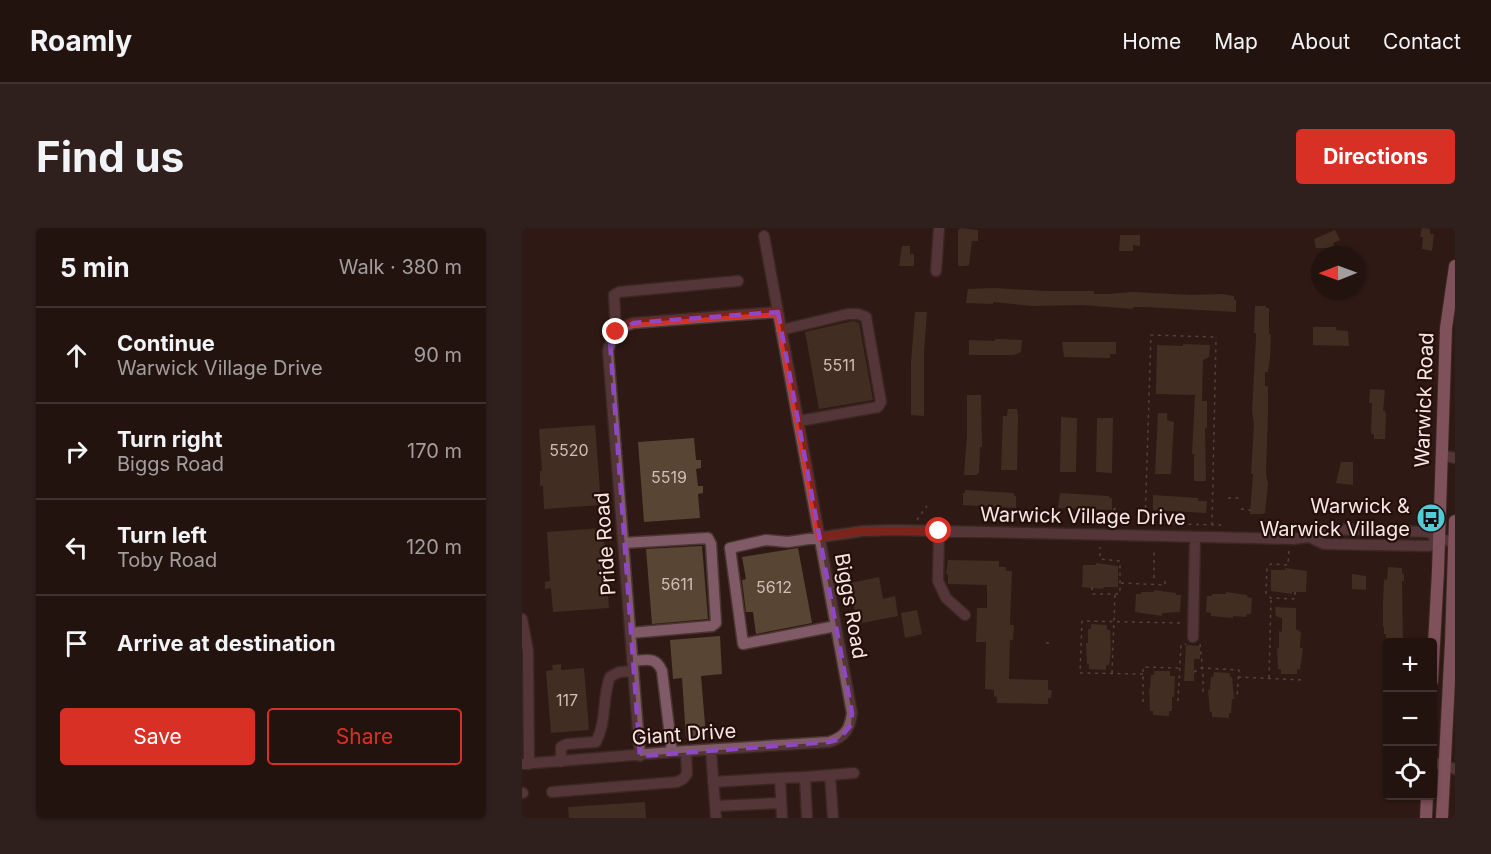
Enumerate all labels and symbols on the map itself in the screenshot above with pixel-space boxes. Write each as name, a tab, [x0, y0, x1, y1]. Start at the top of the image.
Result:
north arrow	[1311, 246, 1365, 300]
route end	[602, 318, 628, 344]
street label: Warwick Road	[1410, 332, 1438, 468]
house number: 5511	[823, 355, 855, 375]
house number: 5520	[549, 440, 589, 460]
house number: 5519	[651, 467, 687, 487]
street label: Pride Road	[589, 492, 621, 596]
place label: Warwick & Warwick Village	[1260, 494, 1410, 541]
street label: Warwick Village Drive	[980, 502, 1186, 530]
bus stop icon: Warwick & Warwick Village	[1415, 502, 1447, 534]
route start	[925, 517, 951, 543]
street label: Biggs Road	[830, 551, 872, 661]
house number: 5611	[661, 574, 693, 594]
house number: 5612	[756, 577, 792, 597]
house number: 117	[556, 690, 578, 710]
street label: Giant Drive	[631, 718, 737, 750]

